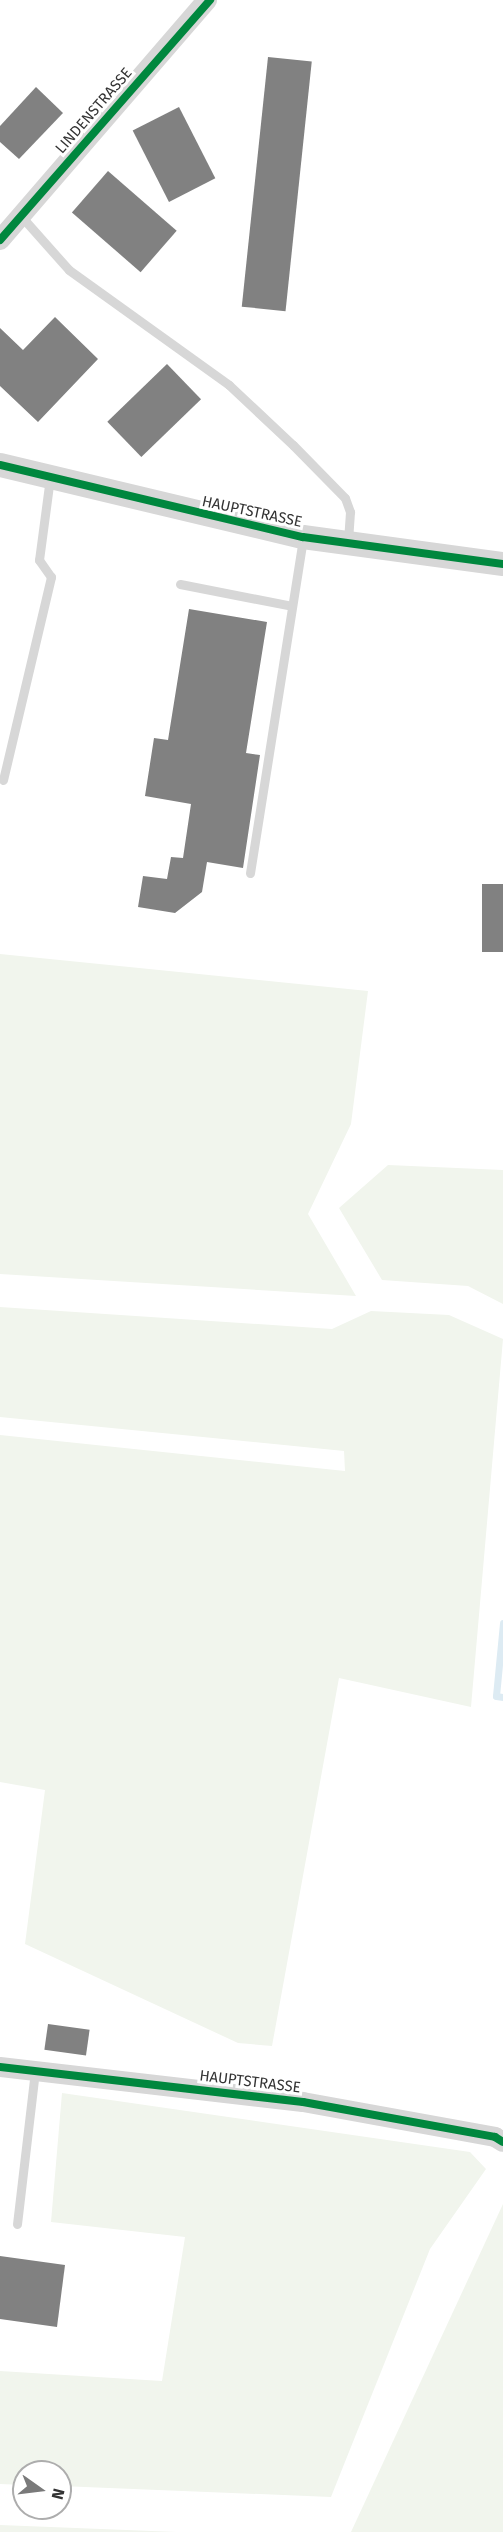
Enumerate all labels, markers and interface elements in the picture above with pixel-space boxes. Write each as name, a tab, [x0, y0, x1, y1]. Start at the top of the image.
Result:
street label: LINDENSTRASSE	[52, 65, 136, 157]
street label: HAUPTSTRASSE	[200, 493, 304, 531]
street label: HAUPTSTRASSE	[198, 2067, 302, 2097]
north arrow	[12, 2460, 72, 2520]
text: N	[48, 2487, 69, 2501]

